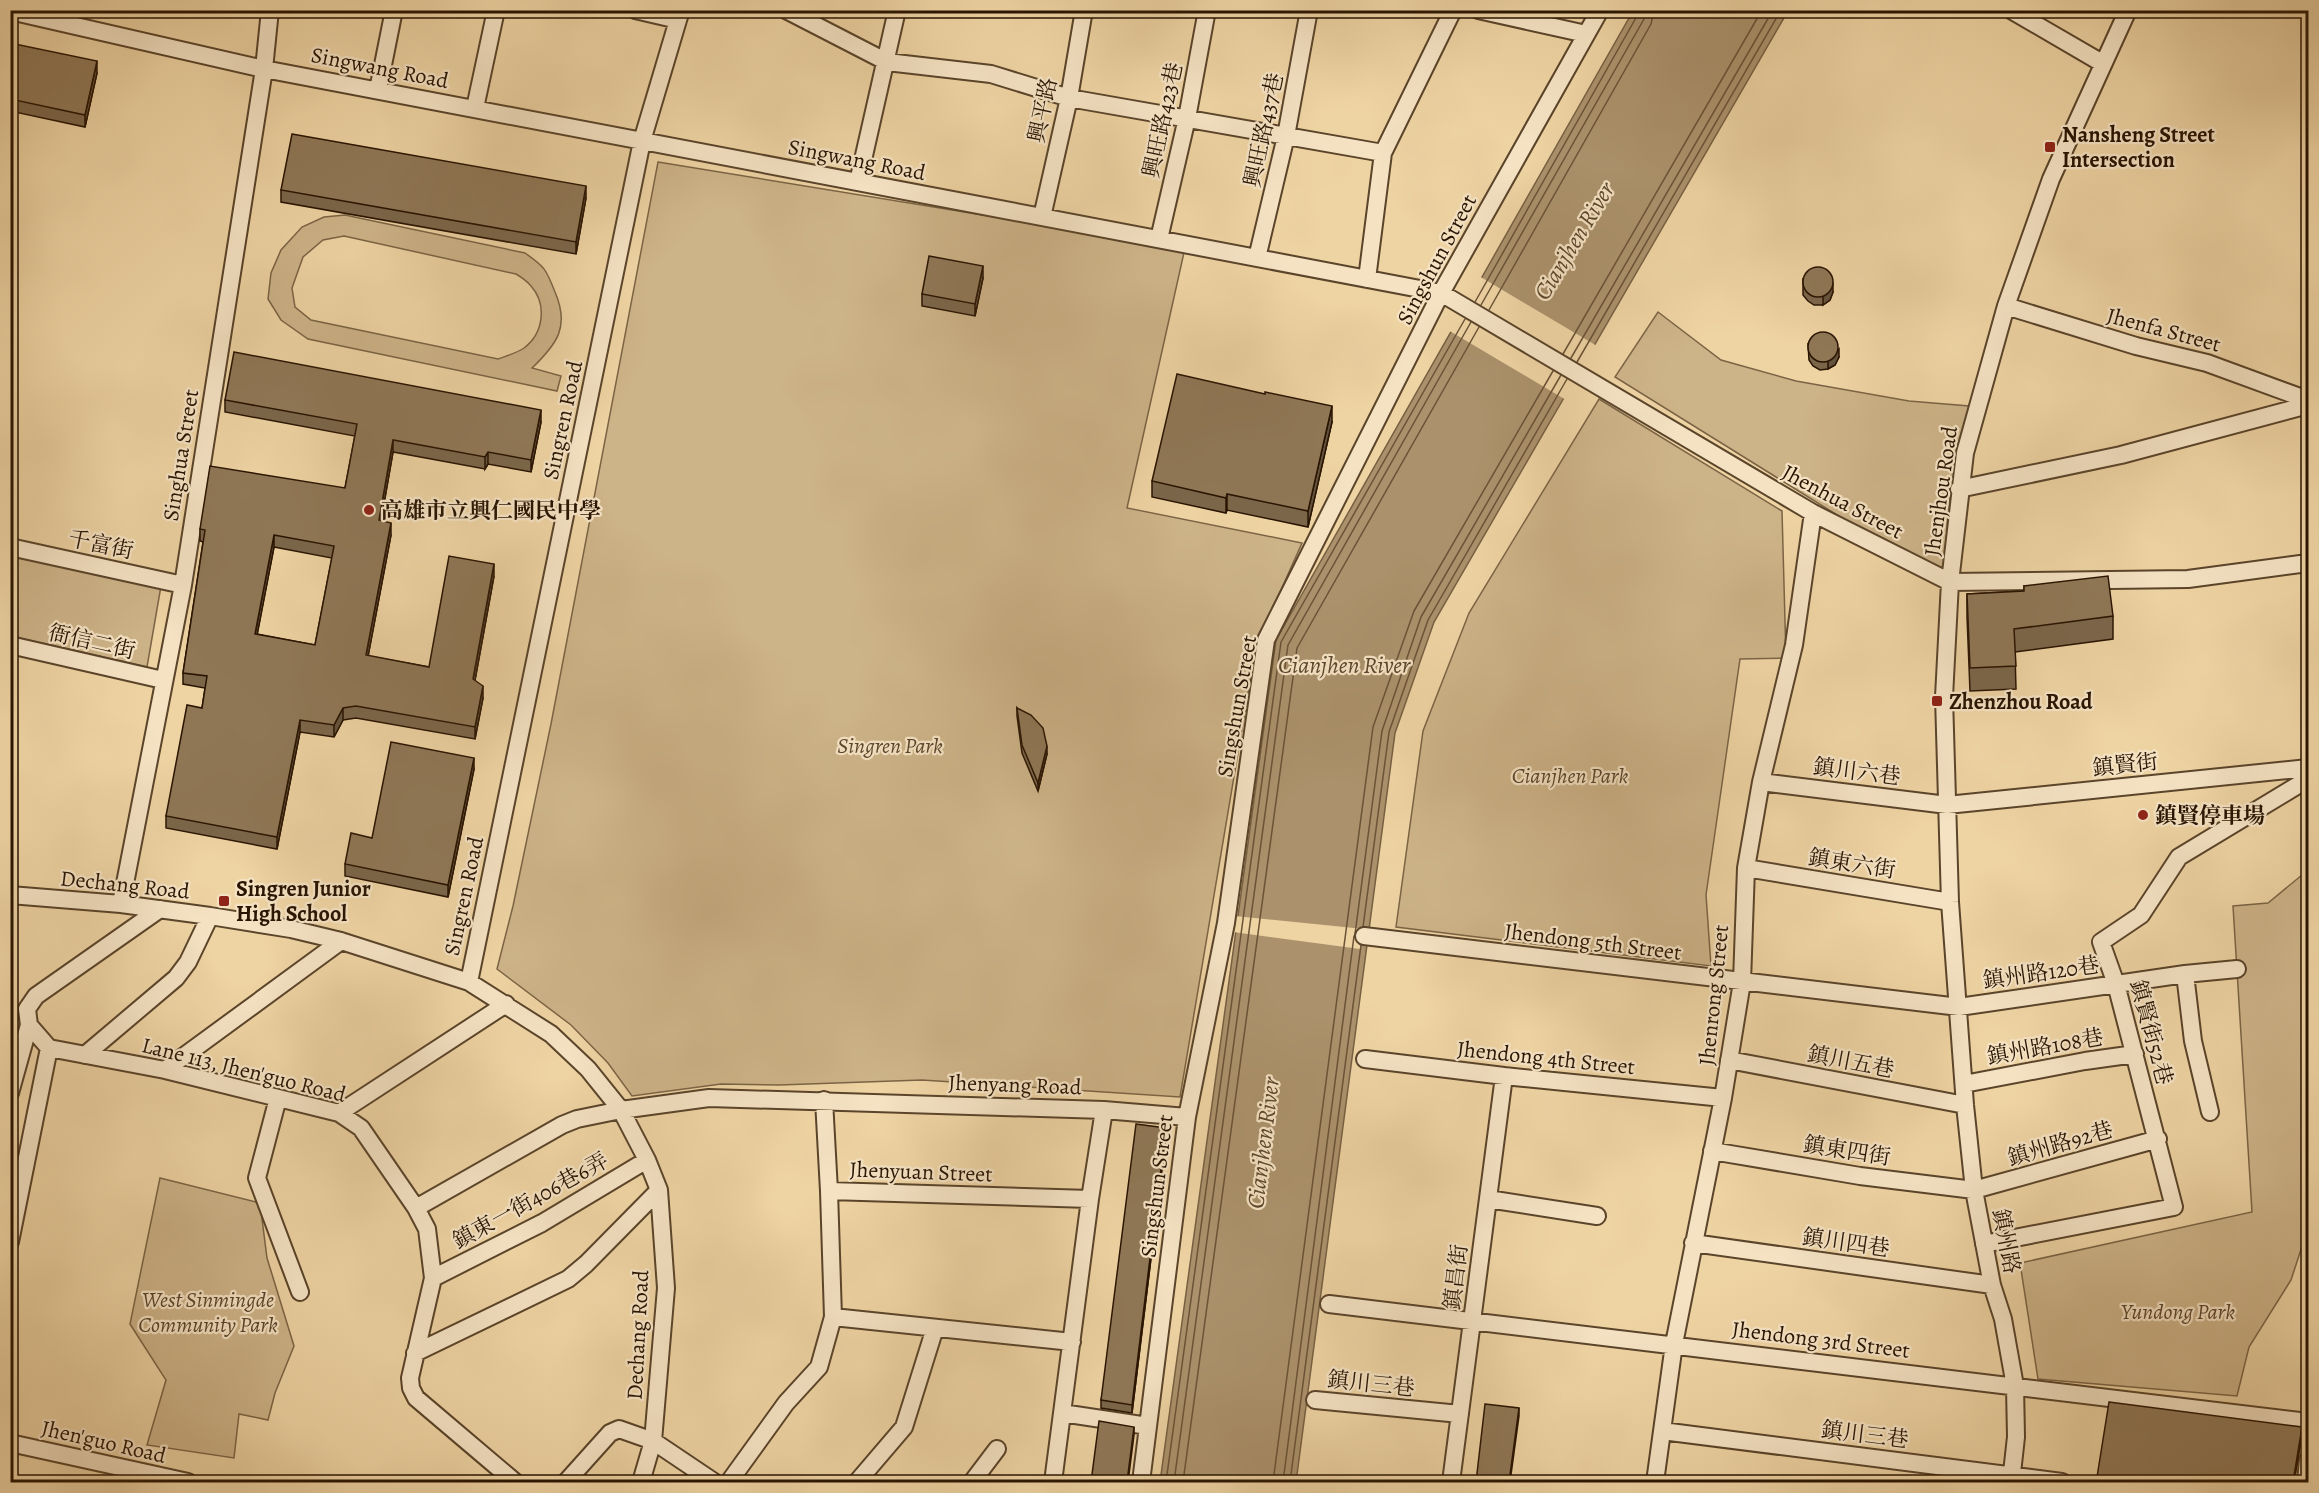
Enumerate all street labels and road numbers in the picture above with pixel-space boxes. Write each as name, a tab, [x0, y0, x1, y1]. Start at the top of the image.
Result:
street label: Singwang Road	[309, 40, 451, 96]
street label: 興旺路423巷	[1136, 60, 1190, 181]
street label: 興旺路437巷	[1237, 70, 1291, 190]
street label: 興平路	[1021, 75, 1065, 146]
street label: Singwang Road	[786, 132, 928, 188]
street label: Singshun Street	[1390, 189, 1484, 330]
street label: Jhenfa Street	[2104, 300, 2224, 360]
street label: Singren Road	[536, 358, 590, 483]
street label: Singhua Street	[156, 387, 206, 523]
street label: Jhenjhou Road	[1917, 424, 1965, 558]
street label: Jhenhua Street	[1777, 457, 1908, 546]
street label: 千富街	[65, 523, 136, 567]
street label: 衙信二街	[46, 617, 138, 666]
street label: Singshun Street	[1210, 633, 1264, 780]
street label: 鎮賢街	[2091, 747, 2159, 783]
street label: 鎮川六巷	[1811, 752, 1902, 792]
street label: Singren Road	[437, 834, 491, 959]
street label: 鎮東六街	[1806, 842, 1898, 886]
street label: Dechang Road	[59, 863, 191, 907]
street label: Jhendong 5th Street	[1503, 916, 1683, 968]
street label: Jhenrong Street	[1692, 923, 1736, 1067]
street label: 鎮州路120巷	[1981, 950, 2102, 996]
street label: 鎮賢街52巷	[2123, 976, 2179, 1088]
street label: 鎮州路108巷	[1985, 1022, 2106, 1072]
street label: Lane 113, Jhen'guo Road	[139, 1030, 349, 1110]
street label: Jhendong 4th Street	[1456, 1034, 1636, 1082]
street label: 鎮川五巷	[1805, 1039, 1897, 1085]
street label: Jhenyang Road	[948, 1068, 1082, 1102]
street label: Singshun Street	[1133, 1113, 1181, 1259]
street label: 鎮州路92巷	[2004, 1115, 2117, 1173]
street label: 鎮東四街	[1801, 1129, 1893, 1173]
street label: 鎮東一街406巷6弄	[447, 1146, 614, 1256]
street label: Jhenyuan Street	[849, 1155, 993, 1189]
street label: 鎮州路	[1985, 1206, 2027, 1276]
street label: 鎮川四巷	[1800, 1222, 1892, 1264]
street label: 鎮昌街	[1437, 1243, 1475, 1312]
street label: Dechang Road	[620, 1269, 656, 1401]
street label: Jhendong 3rd Street	[1730, 1314, 1911, 1366]
street label: 鎮川三巷	[1326, 1364, 1416, 1404]
street label: Jhen'guo Road	[39, 1413, 169, 1471]
street label: 鎮川三巷	[1819, 1415, 1910, 1455]

